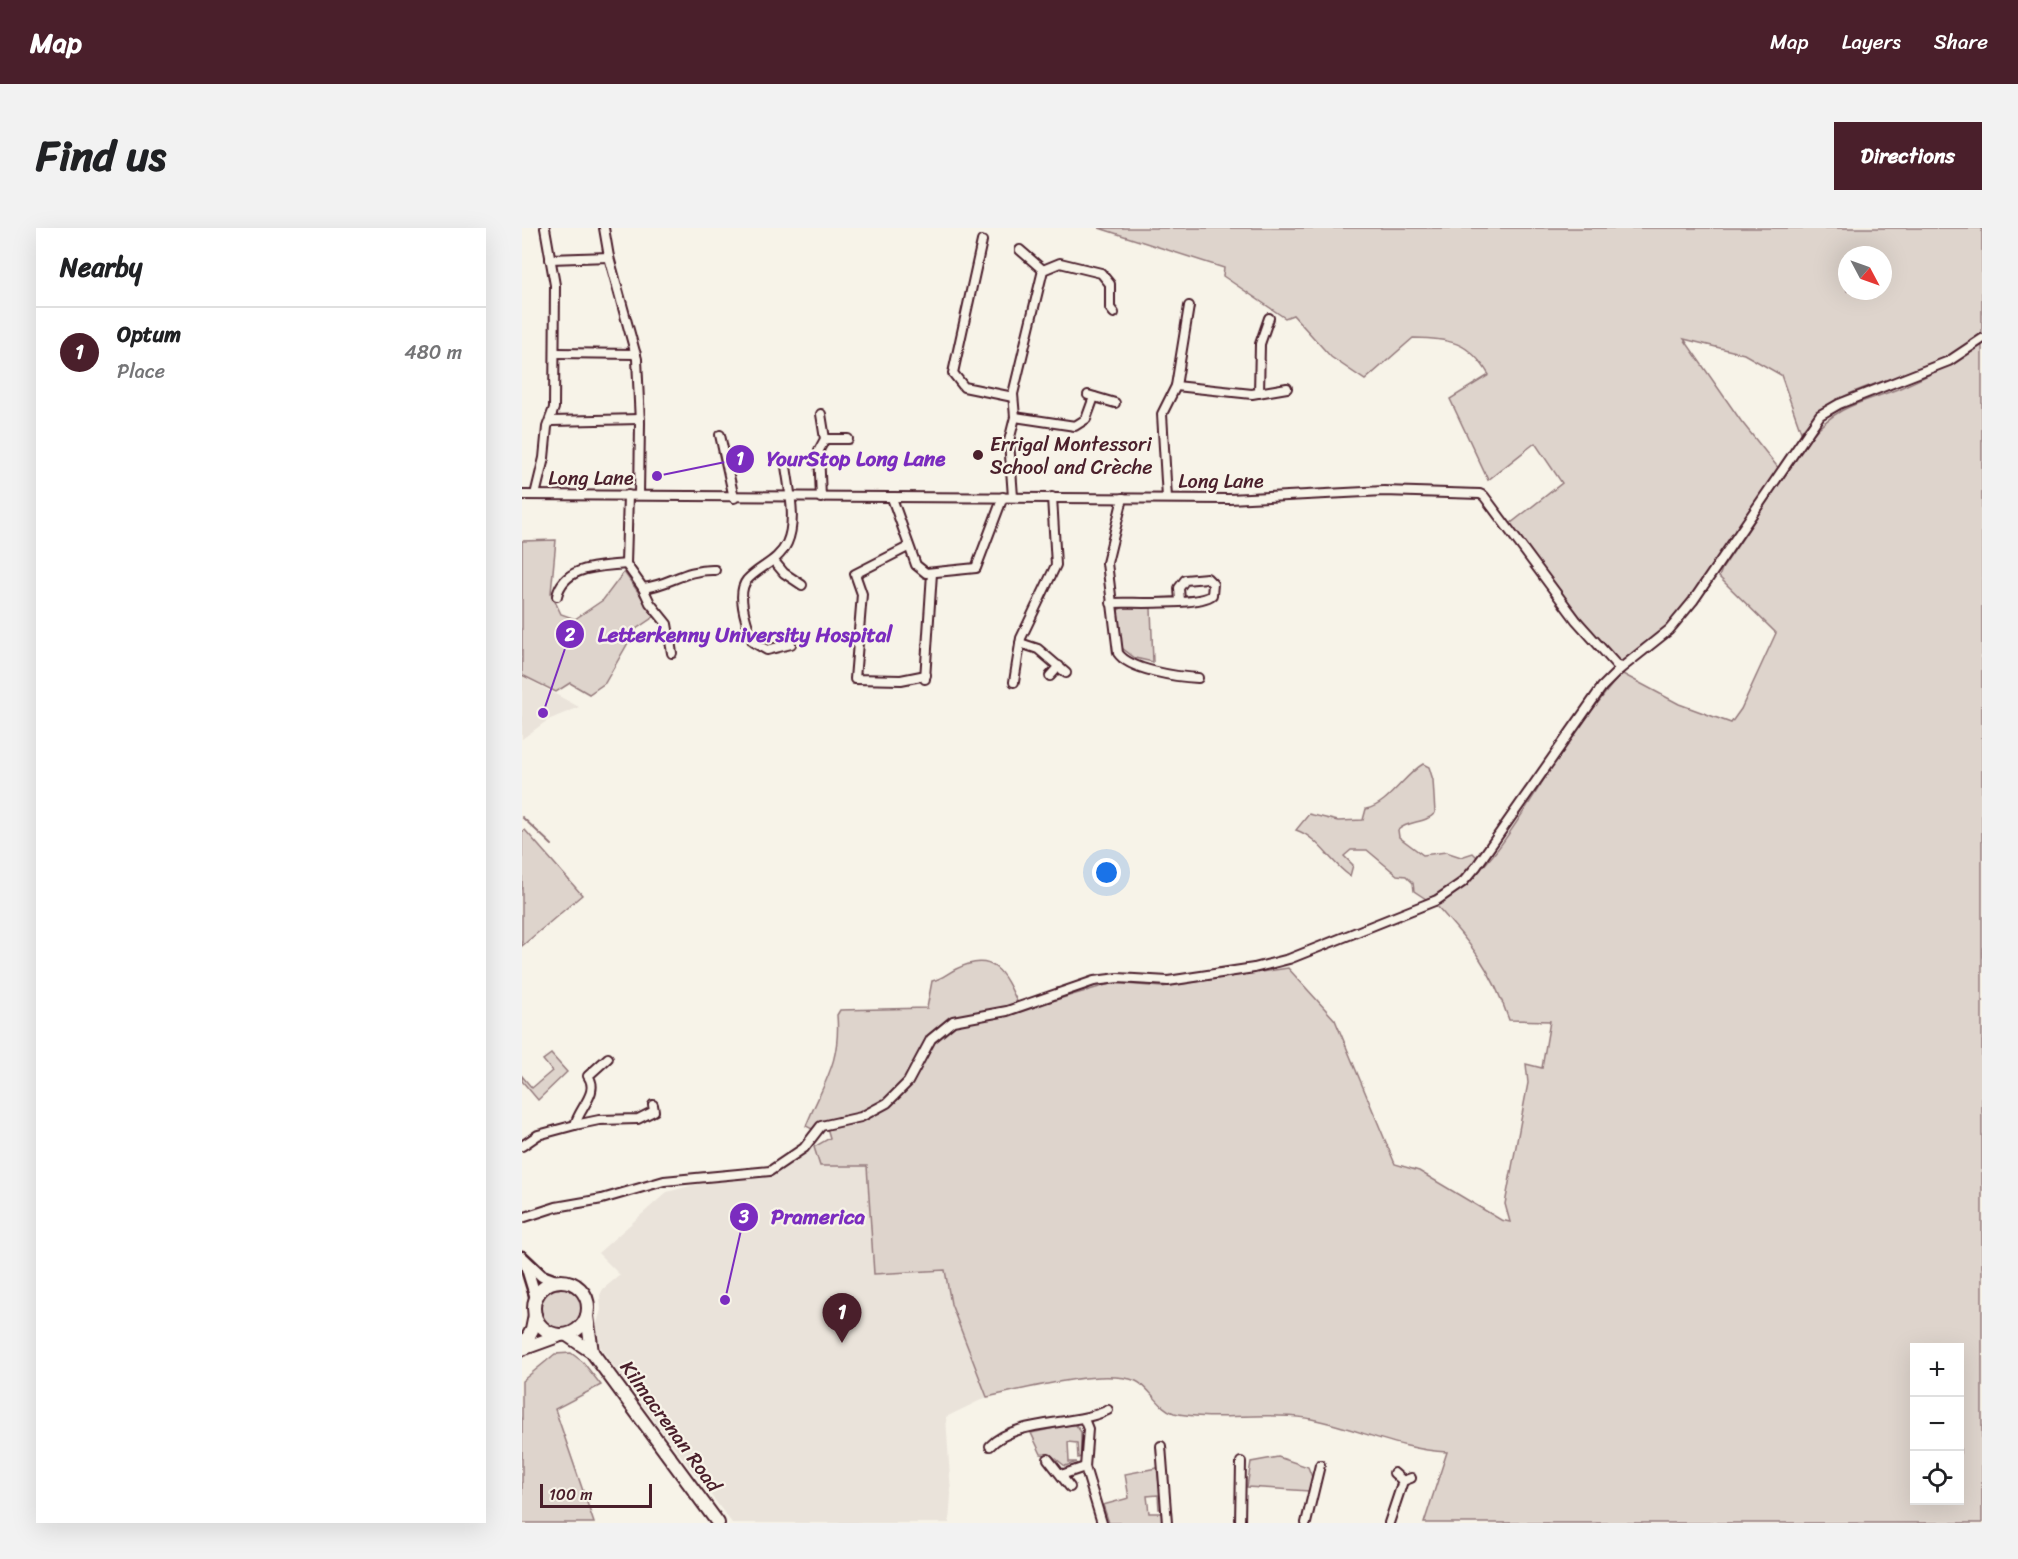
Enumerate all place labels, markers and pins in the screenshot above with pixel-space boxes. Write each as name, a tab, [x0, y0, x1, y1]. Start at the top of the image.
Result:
place label: Errigal Montessori School and Crèche	[990, 427, 1153, 485]
callout: YourStop Long Lane	[725, 439, 958, 478]
marker: Errigal Montessori School and Crèche	[971, 448, 985, 462]
callout: Letterkenny University Hospital	[555, 615, 905, 654]
callout: Pramerica	[729, 1197, 877, 1236]
pin: 1	[822, 1294, 862, 1343]

